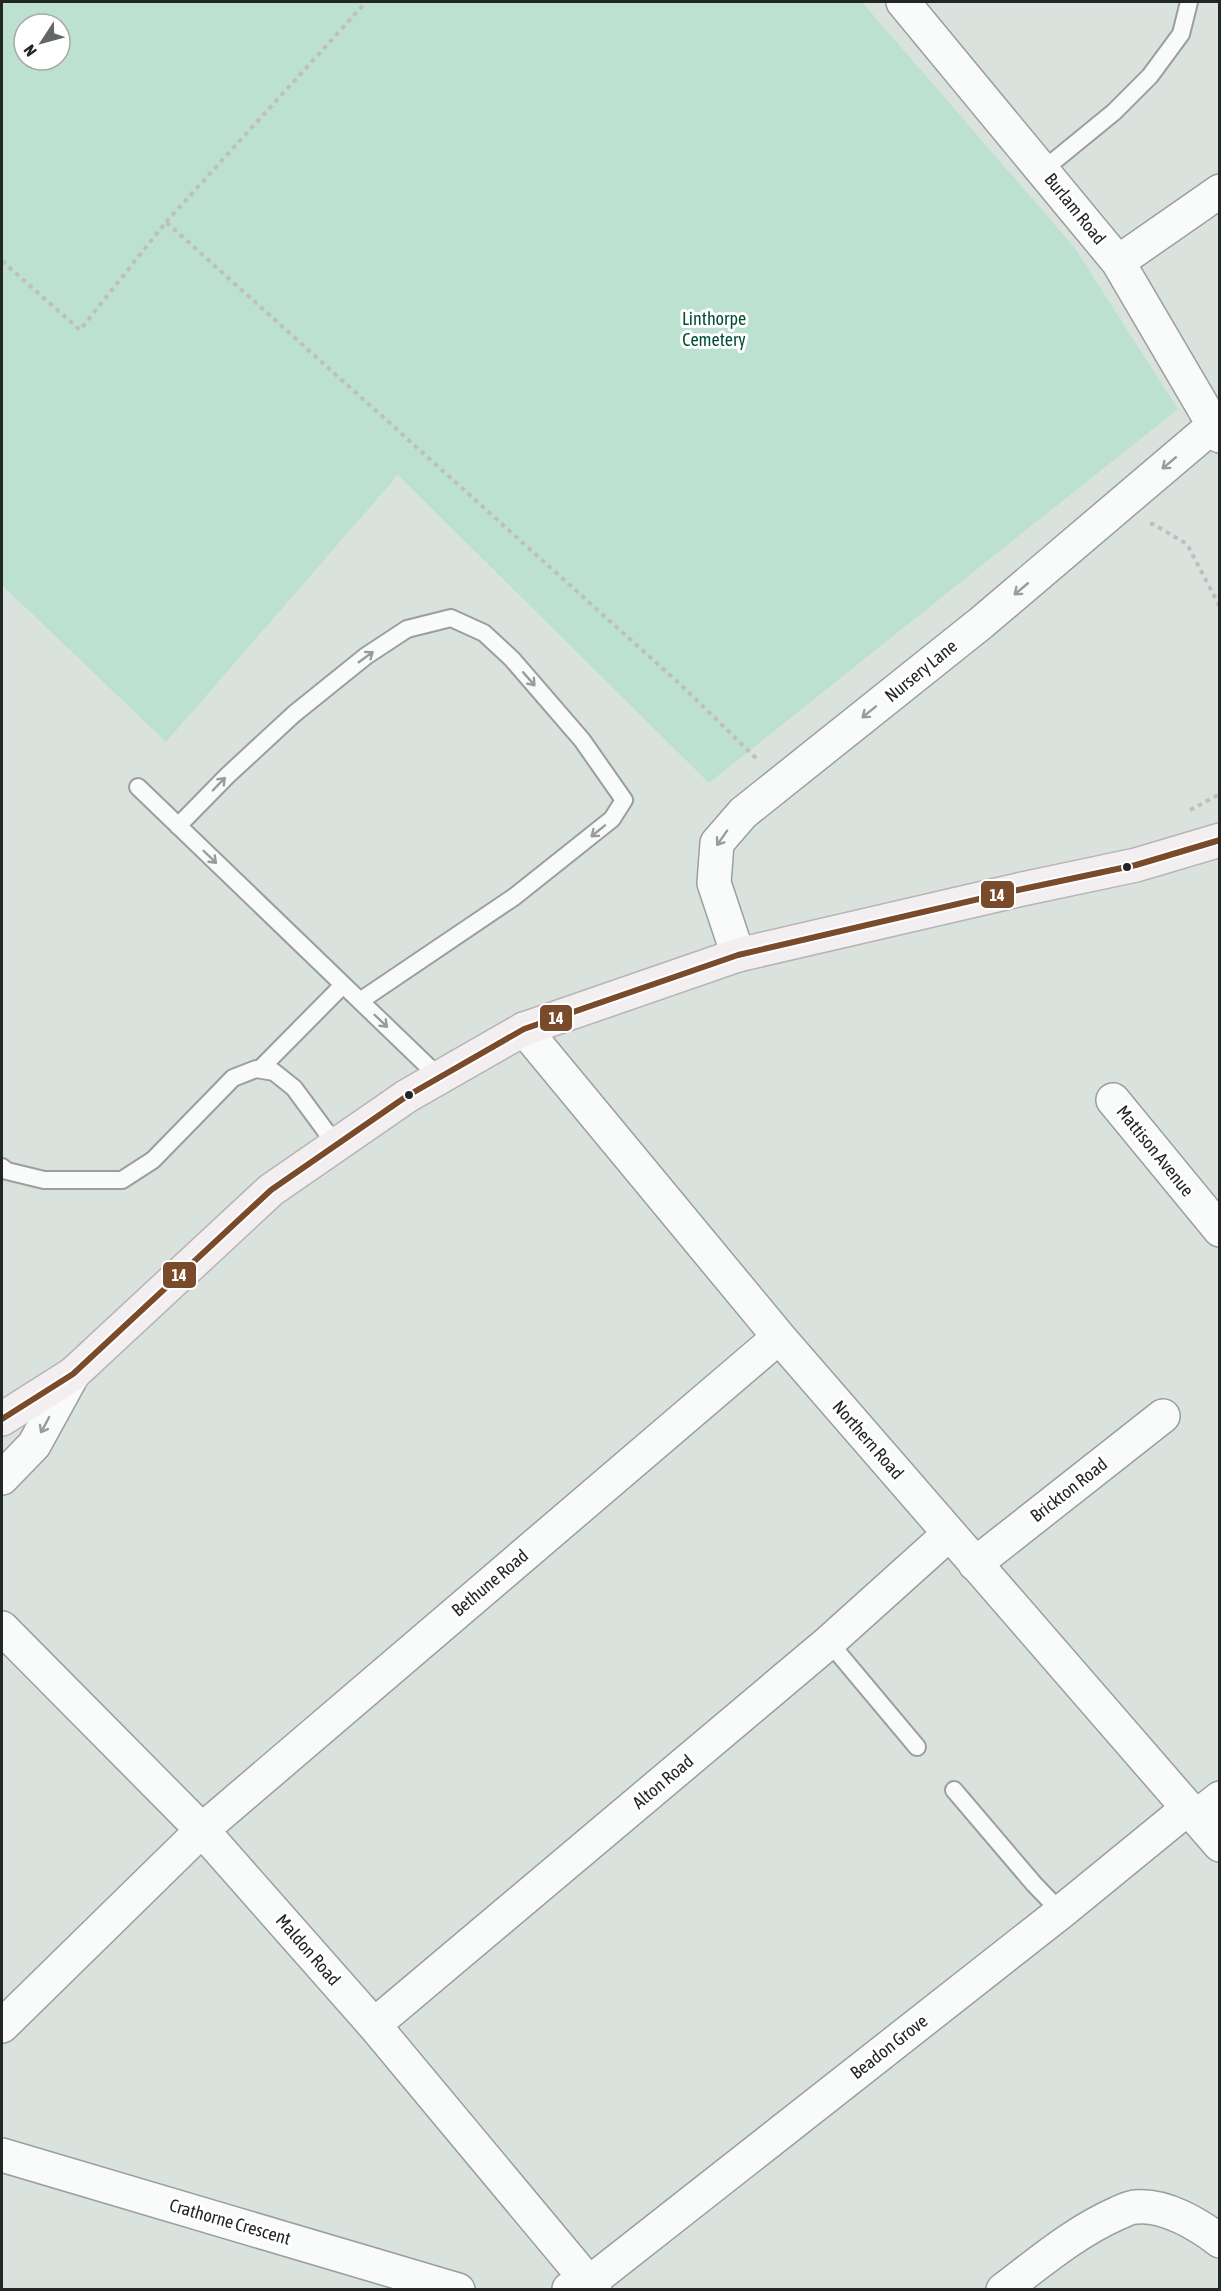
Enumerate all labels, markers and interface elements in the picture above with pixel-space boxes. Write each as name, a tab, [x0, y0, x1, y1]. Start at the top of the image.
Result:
north arrow	[12, 12, 72, 72]
text: N	[20, 42, 40, 60]
street label: Burlam Road	[1040, 169, 1110, 249]
park label: Linthorpe Cemetery	[682, 308, 746, 350]
one-way arrow	[1162, 456, 1177, 470]
one-way arrow	[1014, 582, 1029, 596]
street label: Nursery Lane	[880, 635, 961, 706]
one-way arrow	[358, 651, 374, 663]
one-way arrow	[522, 671, 536, 686]
one-way arrow	[862, 705, 878, 718]
one-way arrow	[212, 777, 226, 792]
one-way arrow	[590, 824, 606, 837]
one-way arrow	[716, 830, 728, 846]
one-way arrow	[202, 850, 217, 864]
unlabelled marker	[1121, 861, 1133, 873]
line badge: 14	[980, 880, 1015, 909]
text: 14	[989, 886, 1005, 904]
line badge: 14	[539, 1004, 573, 1032]
text: 14	[548, 1009, 564, 1027]
one-way arrow	[373, 1014, 388, 1028]
unlabelled marker	[403, 1089, 415, 1101]
street label: Mattison Avenue	[1112, 1101, 1198, 1200]
line badge: 14	[162, 1261, 197, 1289]
text: 14	[171, 1266, 187, 1284]
street label: Northern Road	[829, 1396, 908, 1483]
one-way arrow	[39, 1416, 51, 1433]
street label: Brickton Road	[1026, 1453, 1111, 1526]
street label: Bethune Road	[447, 1545, 532, 1621]
street label: Alton Road	[628, 1750, 697, 1813]
street label: Maldon Road	[272, 1910, 345, 1990]
street label: Beadon Grove	[846, 2010, 931, 2083]
street label: Crathorne Crescent	[167, 2194, 293, 2249]

